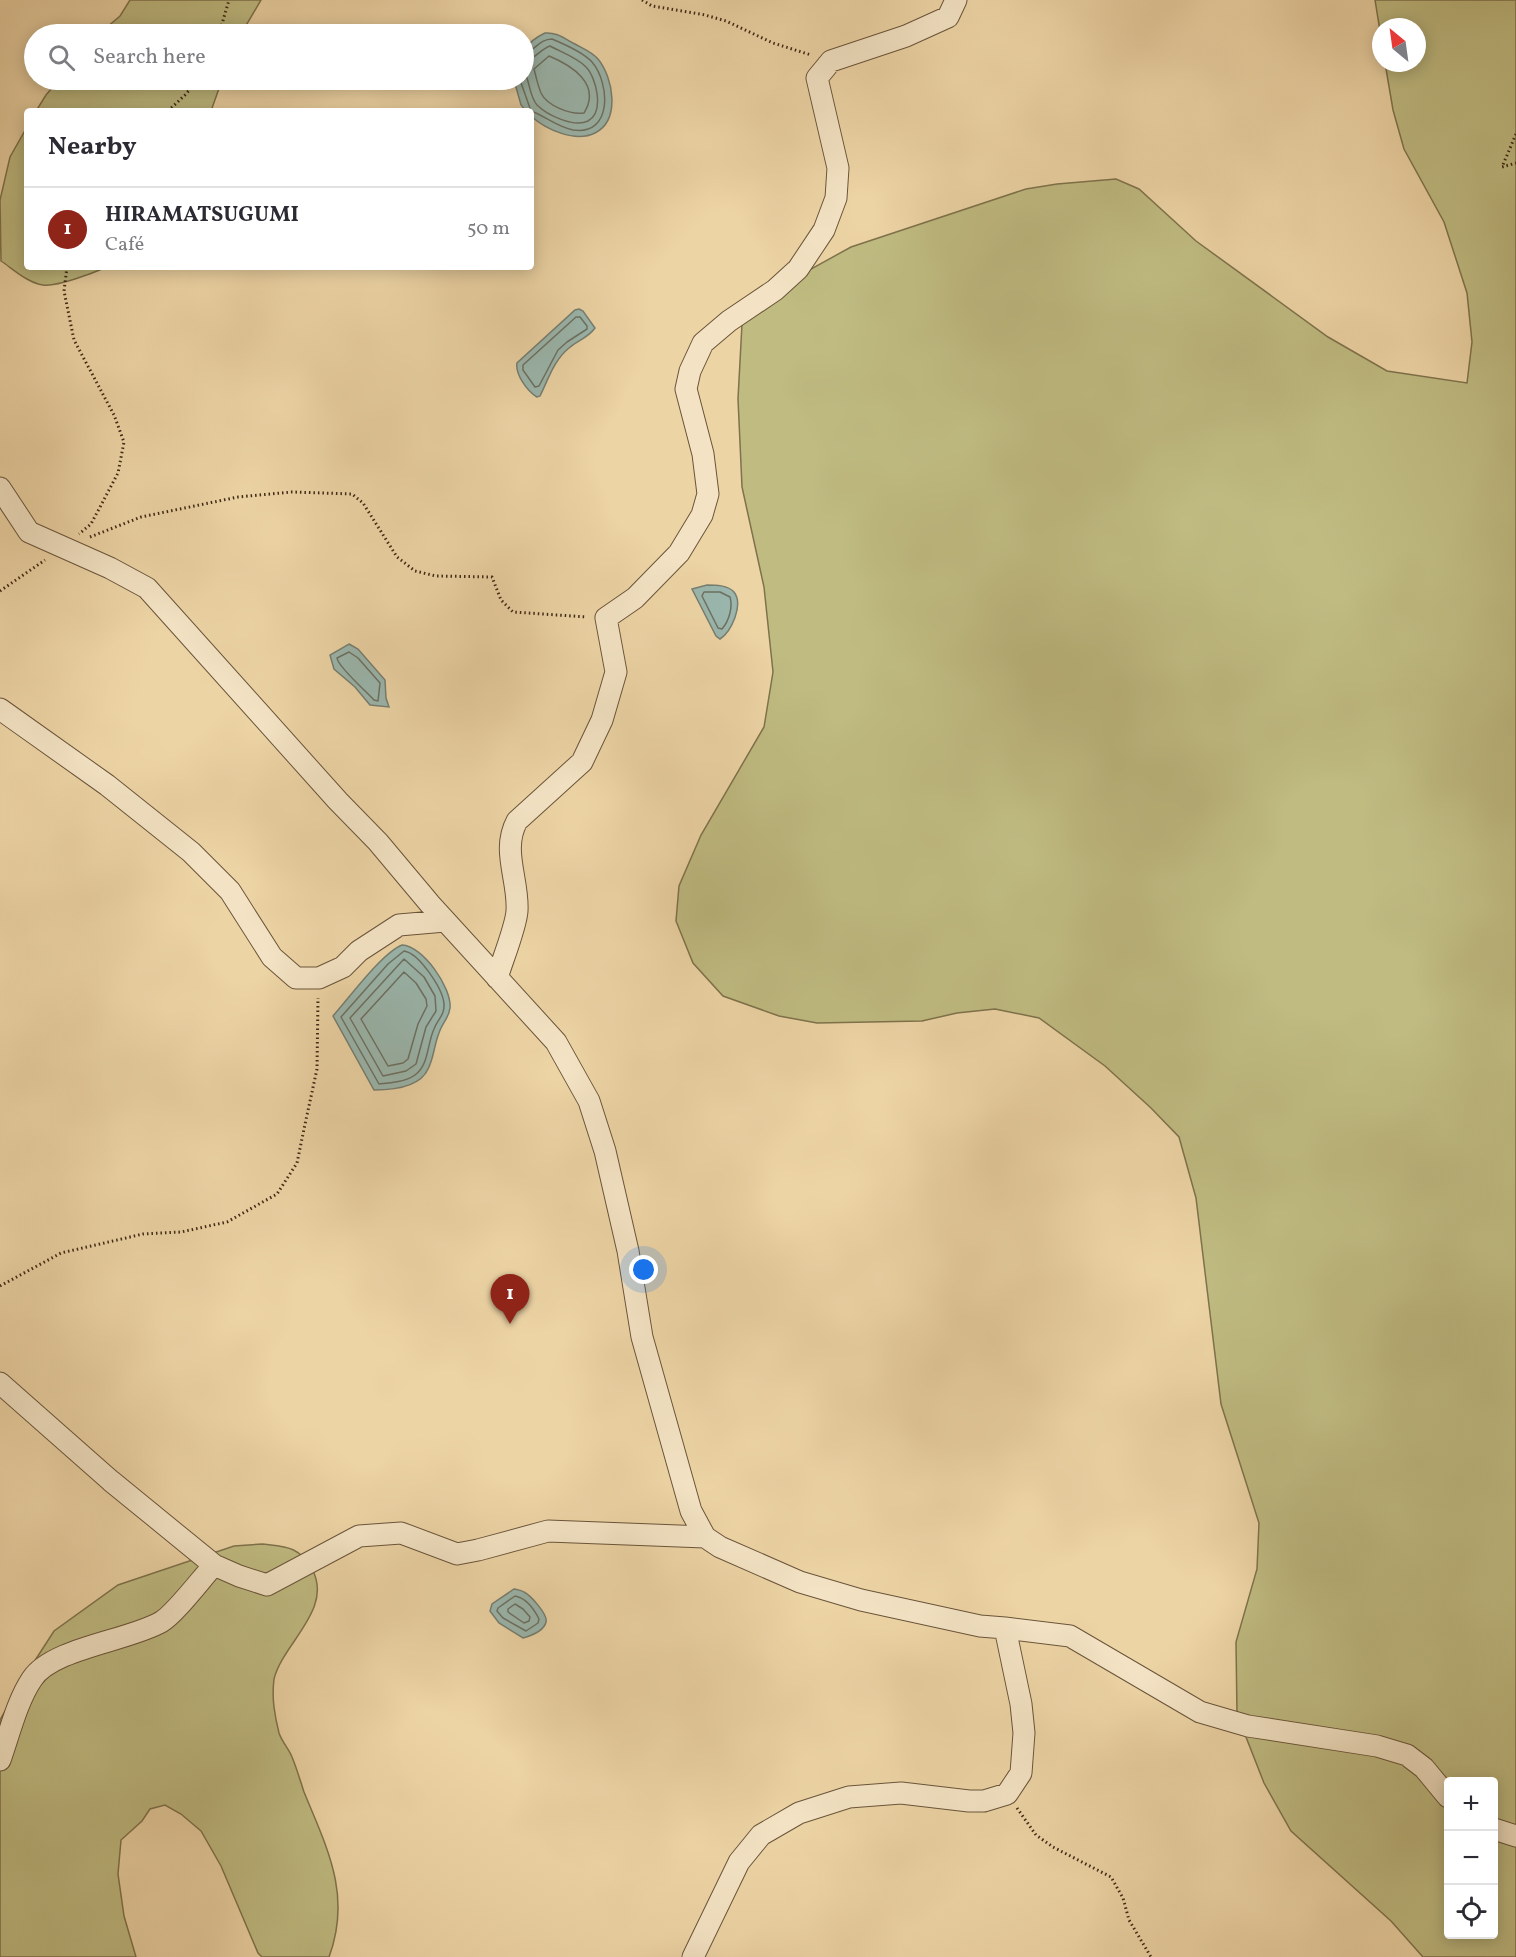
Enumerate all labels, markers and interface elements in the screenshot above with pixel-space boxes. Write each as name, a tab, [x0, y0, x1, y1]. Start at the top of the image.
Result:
north arrow	[1372, 18, 1426, 72]
search box	[24, 24, 534, 90]
icon: search	[45, 41, 78, 74]
text: Search here	[93, 42, 206, 73]
text: Nearby	[48, 129, 137, 165]
text: HIRAMATSUGUMI	[105, 200, 299, 231]
text: 1	[63, 215, 72, 243]
text: 50 m	[467, 215, 510, 243]
text: Café	[105, 231, 144, 259]
your location	[629, 1255, 658, 1284]
pin: 1	[490, 1274, 530, 1324]
map controls	[1444, 1777, 1498, 1939]
button: +	[1444, 1777, 1498, 1831]
button: −	[1444, 1831, 1498, 1885]
button: locate	[1444, 1885, 1498, 1939]

